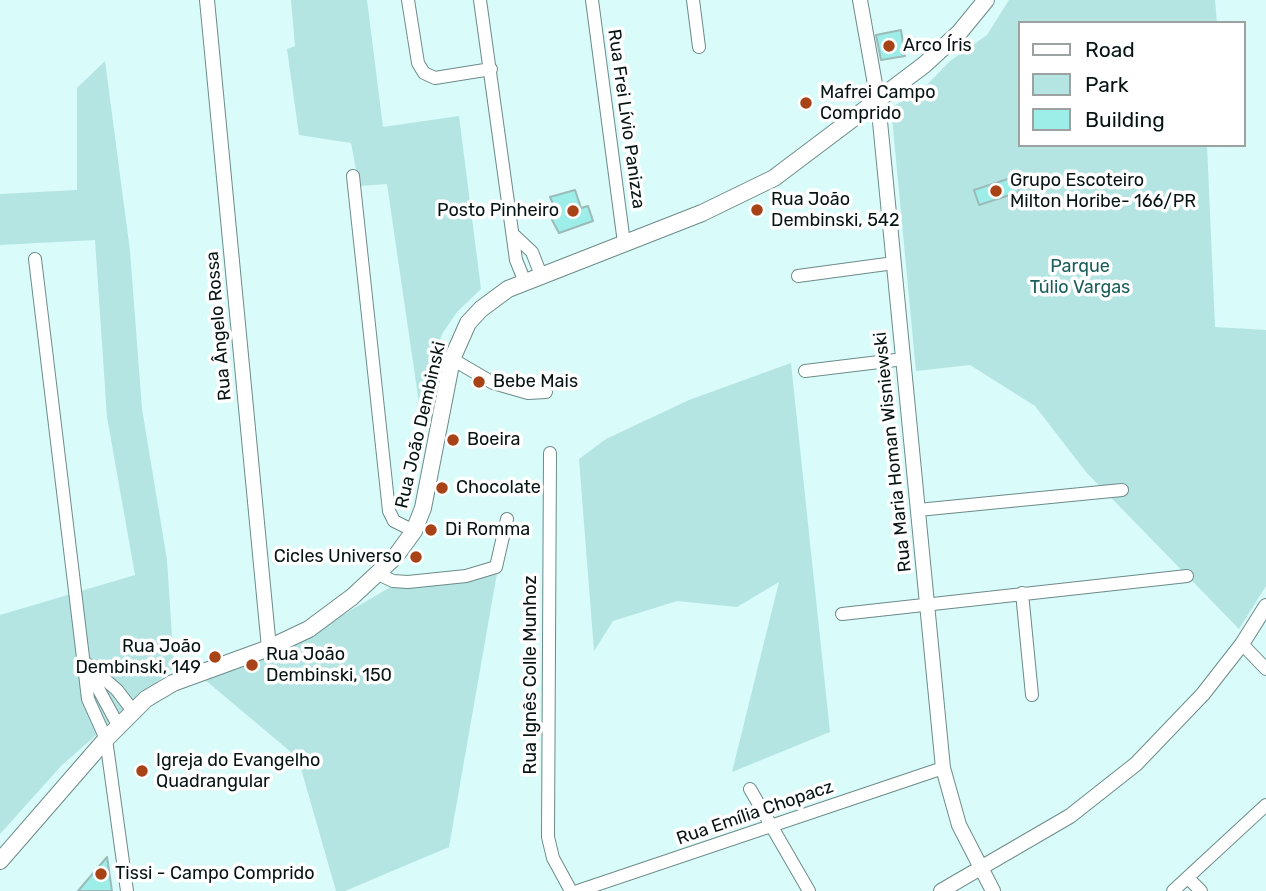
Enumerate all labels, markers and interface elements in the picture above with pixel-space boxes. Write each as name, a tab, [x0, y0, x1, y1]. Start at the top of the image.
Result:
legend	[1018, 21, 1245, 147]
street label: Rua Frei Lívio Panizza	[603, 28, 649, 210]
place label: Arco Íris	[903, 35, 972, 57]
text: Road	[1085, 37, 1135, 62]
marker: Arco Íris	[881, 38, 897, 54]
text: Park	[1085, 72, 1129, 97]
place label: Mafrei Campo Comprido	[820, 82, 936, 124]
marker: Mafrei Campo Comprido	[798, 95, 814, 111]
text: Building	[1085, 107, 1165, 132]
place label: Grupo Escoteiro Milton Horibe- 166/PR	[1010, 170, 1196, 212]
marker: Grupo Escoteiro Milton Horibe- 166/PR	[988, 183, 1004, 199]
place label: Rua João Dembinski, 542	[771, 189, 900, 232]
place label: Posto Pinheiro	[437, 200, 559, 222]
marker: Rua João Dembinski, 542	[749, 202, 765, 218]
marker: Posto Pinheiro	[565, 203, 581, 219]
street label: Rua Ângelo Rossa	[202, 250, 236, 402]
park label: Parque Túlio Vargas	[1030, 256, 1130, 298]
street label: Rua Maria Homan Wisniewski	[870, 331, 916, 573]
street label: Rua João Dembinski	[391, 339, 451, 511]
place label: Bebe Mais	[493, 371, 578, 393]
marker: Bebe Mais	[471, 374, 487, 390]
place label: Boeira	[467, 429, 520, 451]
marker: Boeira	[445, 432, 461, 448]
place label: Chocolate	[456, 477, 541, 499]
marker: Chocolate	[434, 480, 450, 496]
place label: Di Romma	[445, 519, 530, 541]
marker: Di Romma	[423, 522, 439, 538]
place label: Cicles Universo	[274, 546, 402, 568]
marker: Cicles Universo	[408, 549, 424, 565]
street label: Rua Ignês Colle Munhoz	[520, 575, 542, 775]
place label: Rua João Dembinski, 149	[75, 636, 201, 678]
place label: Rua João Dembinski, 150	[266, 644, 392, 686]
marker: Rua João Dembinski, 149	[207, 649, 223, 665]
marker: Rua João Dembinski, 150	[244, 657, 260, 673]
place label: Igreja do Evangelho Quadrangular	[156, 750, 320, 792]
marker: Igreja do Evangelho Quadrangular	[134, 763, 150, 779]
street label: Rua Emília Chopacz	[674, 776, 836, 850]
place label: Tissi - Campo Comprido	[115, 863, 315, 885]
marker: Tissi - Campo Comprido	[93, 866, 109, 882]

